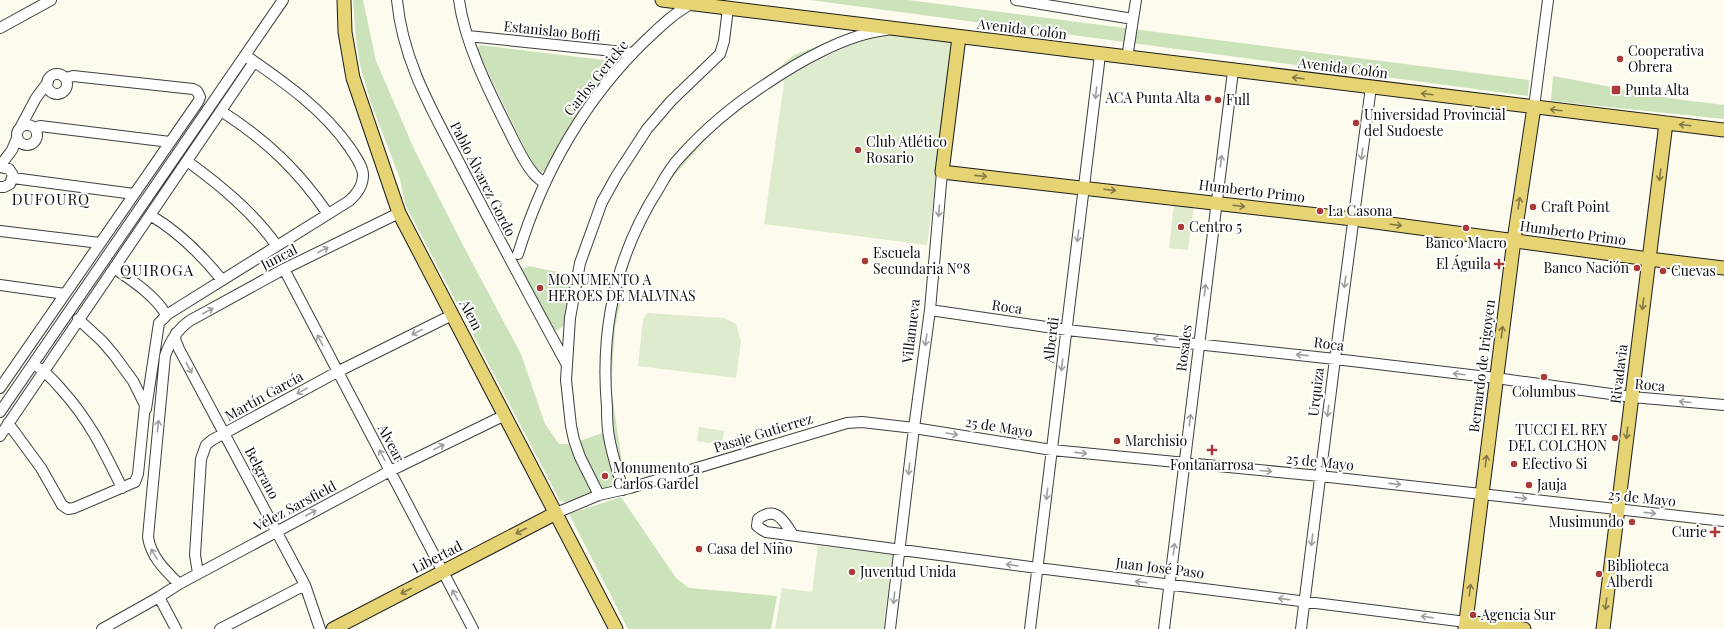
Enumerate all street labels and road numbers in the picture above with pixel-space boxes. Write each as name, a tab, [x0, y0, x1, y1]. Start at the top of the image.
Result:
street label: Avenida Colón	[975, 13, 1069, 44]
street label: Estanislao Boffi	[503, 16, 601, 45]
street label: Carlos Gericke	[559, 36, 632, 120]
street label: Avenida Colón	[1296, 52, 1390, 83]
street label: Pablo Álvarez Gordo	[446, 118, 521, 240]
street label: Humberto Primo	[1198, 175, 1307, 206]
street label: Humberto Primo	[1519, 216, 1628, 249]
street label: Juncal	[256, 239, 300, 274]
street label: Alem	[455, 295, 488, 334]
street label: Roca	[991, 295, 1024, 318]
street label: Villanueva	[897, 298, 924, 365]
street label: Bernardo de Irigoyen	[1464, 298, 1499, 433]
street label: Alberdi	[1038, 316, 1063, 365]
street label: Rosales	[1171, 323, 1196, 373]
street label: Roca	[1313, 332, 1345, 355]
street label: Rivadavia	[1605, 343, 1632, 405]
street label: Martín García	[221, 366, 306, 425]
street label: Urquiza	[1303, 366, 1328, 417]
street label: Roca	[1634, 374, 1666, 395]
street label: Pasaje Gutierrez	[711, 408, 815, 457]
street label: 25 de Mayo	[964, 412, 1035, 441]
street label: Alvear	[373, 420, 410, 465]
street label: Belgrano	[241, 443, 284, 502]
street label: 25 de Mayo	[1285, 448, 1355, 475]
street label: Vélez Sarsfield	[249, 476, 339, 536]
street label: 25 de Mayo	[1607, 484, 1677, 511]
street label: Libertad	[409, 536, 465, 577]
street label: Juan José Paso	[1114, 553, 1206, 582]

